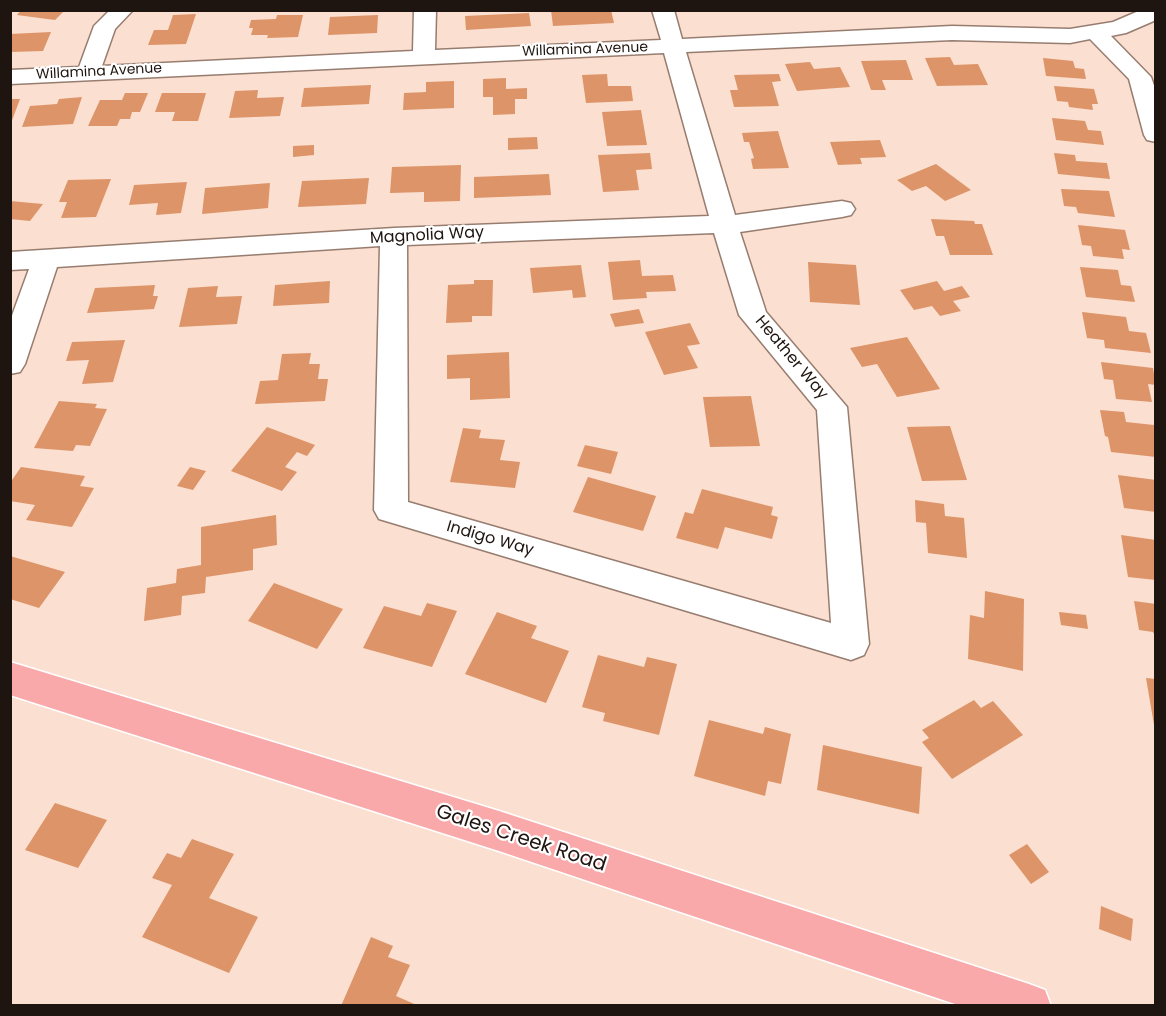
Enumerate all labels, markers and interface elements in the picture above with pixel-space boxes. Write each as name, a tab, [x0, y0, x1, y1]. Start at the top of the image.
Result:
street label: Willamina Avenue	[522, 39, 648, 61]
street label: Willamina Avenue	[36, 60, 162, 84]
street label: Magnolia Way	[369, 223, 485, 249]
street label: Heather Way	[750, 312, 832, 404]
street label: Indigo Way	[444, 517, 536, 561]
street label: Gales Creek Road	[433, 800, 609, 878]

